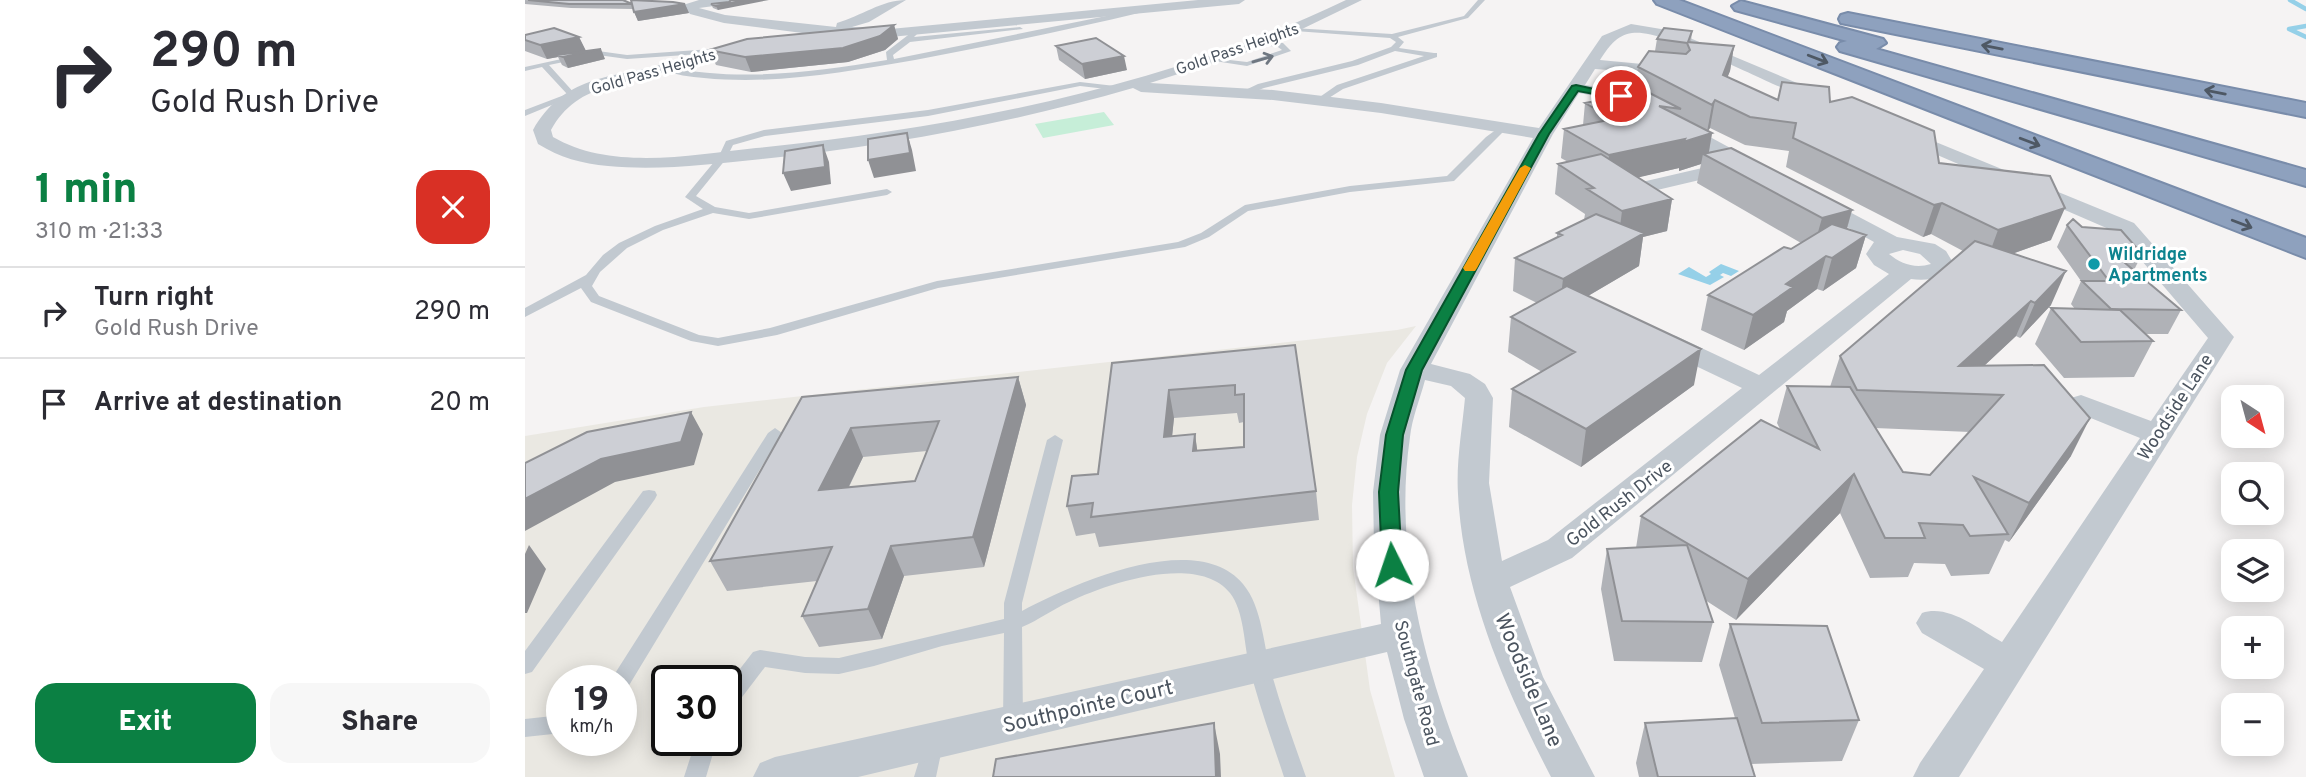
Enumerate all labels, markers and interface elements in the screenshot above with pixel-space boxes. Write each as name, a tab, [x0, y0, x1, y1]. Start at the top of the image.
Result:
street label: Gold Pass Heights	[1173, 19, 1302, 80]
text: 290 m	[150, 23, 298, 85]
icon: right	[35, 28, 126, 119]
one-way arrow	[1981, 40, 2004, 54]
street label: Gold Pass Heights	[589, 46, 718, 100]
one-way arrow	[1252, 52, 1274, 65]
one-way arrow	[1807, 54, 1828, 67]
pin	[1591, 66, 1651, 126]
icon: arrive	[1602, 77, 1640, 115]
text: Gold Rush Drive	[150, 84, 379, 124]
one-way arrow	[2204, 84, 2227, 98]
one-way arrow	[2019, 136, 2040, 149]
text: 1 min	[35, 165, 138, 218]
button: close	[416, 170, 490, 244]
text: 310 m · 21:33	[35, 218, 163, 247]
one-way arrow	[2231, 219, 2252, 232]
place label: Wildridge Apartments	[2108, 244, 2208, 288]
marker: Wildridge Apartments	[2086, 256, 2102, 272]
text: Turn right	[94, 282, 214, 315]
icon: right	[35, 294, 73, 332]
text: 290 m	[414, 296, 490, 329]
text: Gold Rush Drive	[94, 315, 259, 344]
street label: Woodside Lane	[2133, 350, 2219, 465]
icon: arrive	[35, 385, 73, 423]
north arrow	[2221, 385, 2284, 448]
map controls	[2221, 385, 2284, 756]
text: Arrive at destination	[94, 387, 342, 420]
text: 20 m	[429, 387, 490, 420]
street label: Gold Rush Drive	[1562, 455, 1678, 553]
button: search	[2221, 462, 2284, 525]
position arrow	[1355, 528, 1429, 602]
button: layers	[2221, 539, 2284, 602]
street label: Woodside Lane	[1487, 610, 1568, 752]
button: +	[2221, 616, 2284, 679]
street label: Southgate Road	[1388, 618, 1443, 749]
speed limit sign: 30	[651, 665, 742, 756]
street label: Southpointe Court	[1001, 675, 1176, 740]
text: 19	[574, 679, 609, 723]
button: Exit	[35, 683, 256, 763]
button: Share	[270, 683, 490, 763]
button: −	[2221, 693, 2284, 756]
text: km/h	[570, 716, 613, 739]

